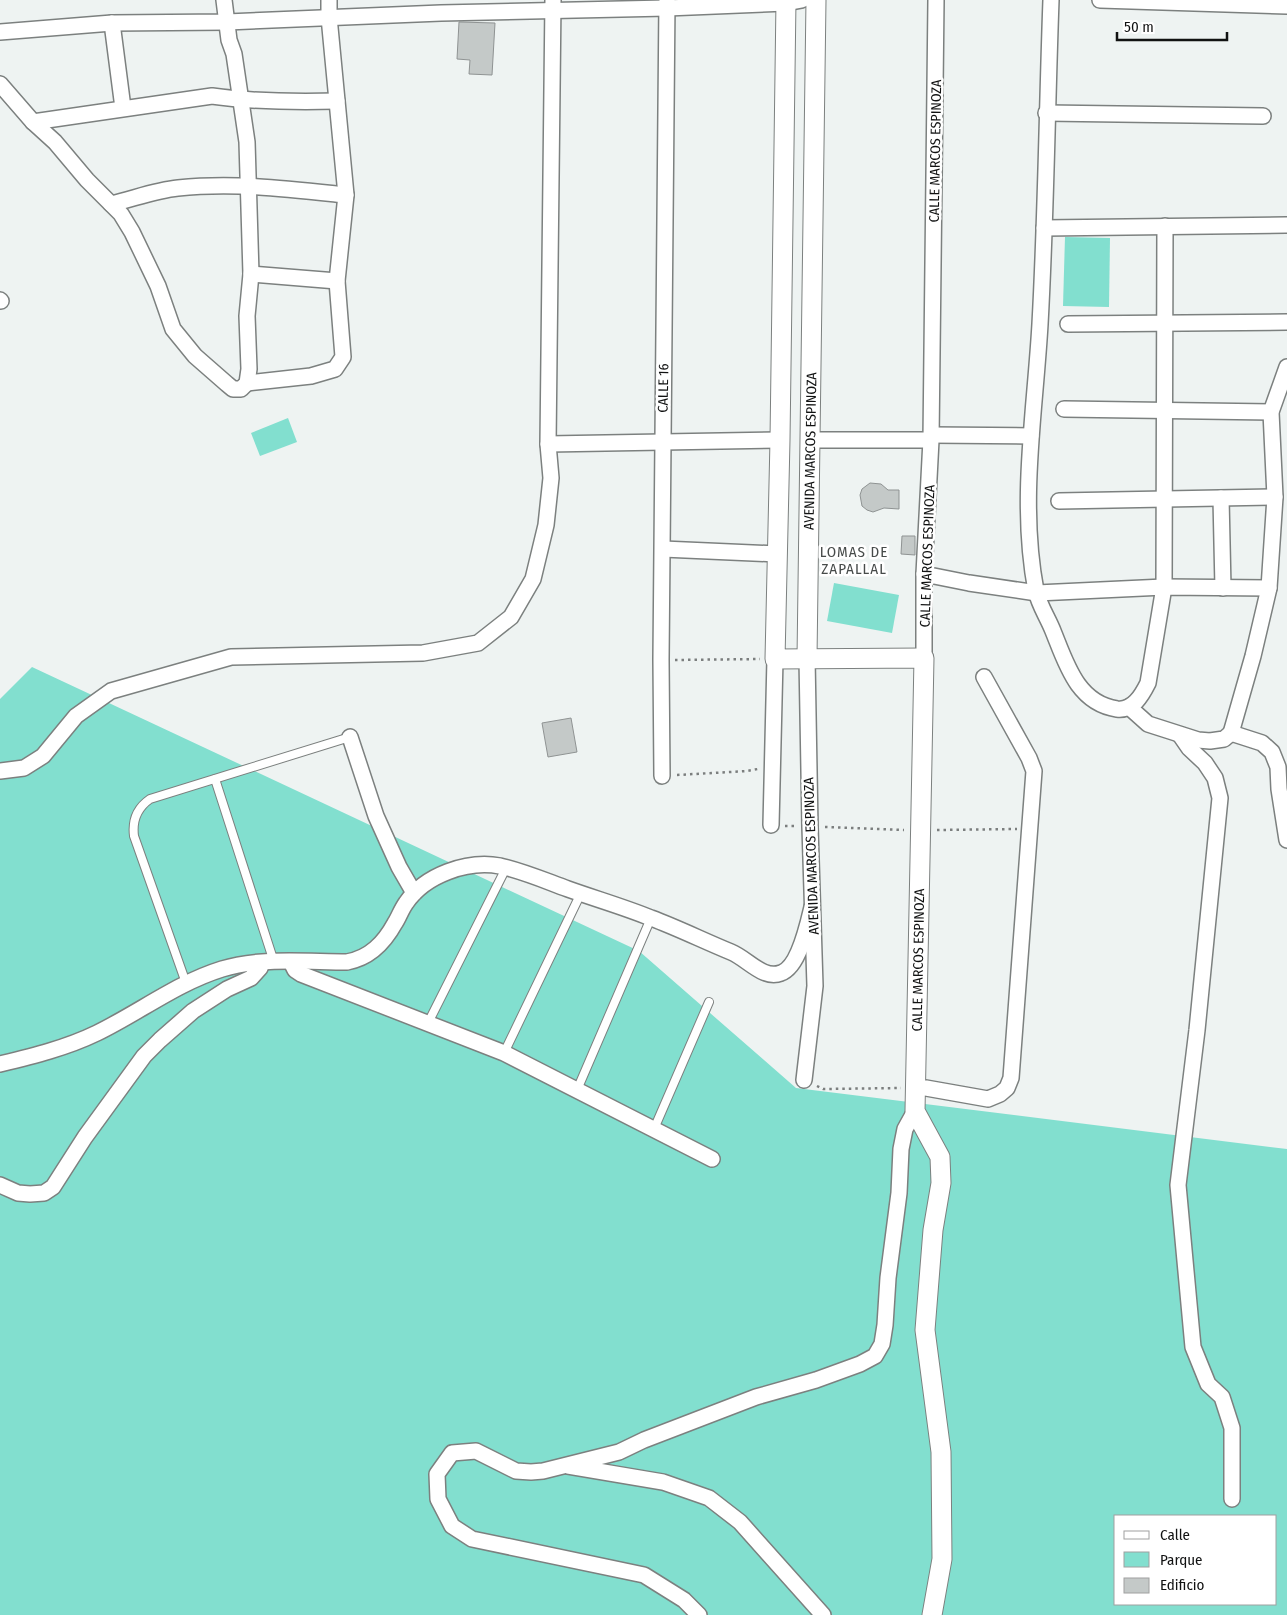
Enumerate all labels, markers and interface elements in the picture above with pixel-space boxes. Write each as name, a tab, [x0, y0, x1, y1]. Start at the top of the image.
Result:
scale bar	[1117, 10, 1227, 42]
text: 50 m	[1124, 18, 1154, 36]
street label: CALLE MARCOS ESPINOZA	[926, 79, 945, 222]
street label: CALLE 16	[655, 363, 672, 413]
street label: AVENIDA MARCOS ESPINOZA	[801, 371, 820, 530]
street label: CALLE MARCOS ESPINOZA	[917, 484, 939, 628]
district label: LOMAS DE ZAPALLAL	[820, 543, 888, 578]
street label: AVENIDA MARCOS ESPINOZA	[800, 776, 823, 935]
street label: CALLE MARCOS ESPINOZA	[909, 888, 928, 1031]
legend	[1114, 1515, 1277, 1605]
text: Calle	[1160, 1526, 1190, 1544]
text: Parque	[1160, 1551, 1203, 1569]
text: Edificio	[1160, 1576, 1205, 1594]

